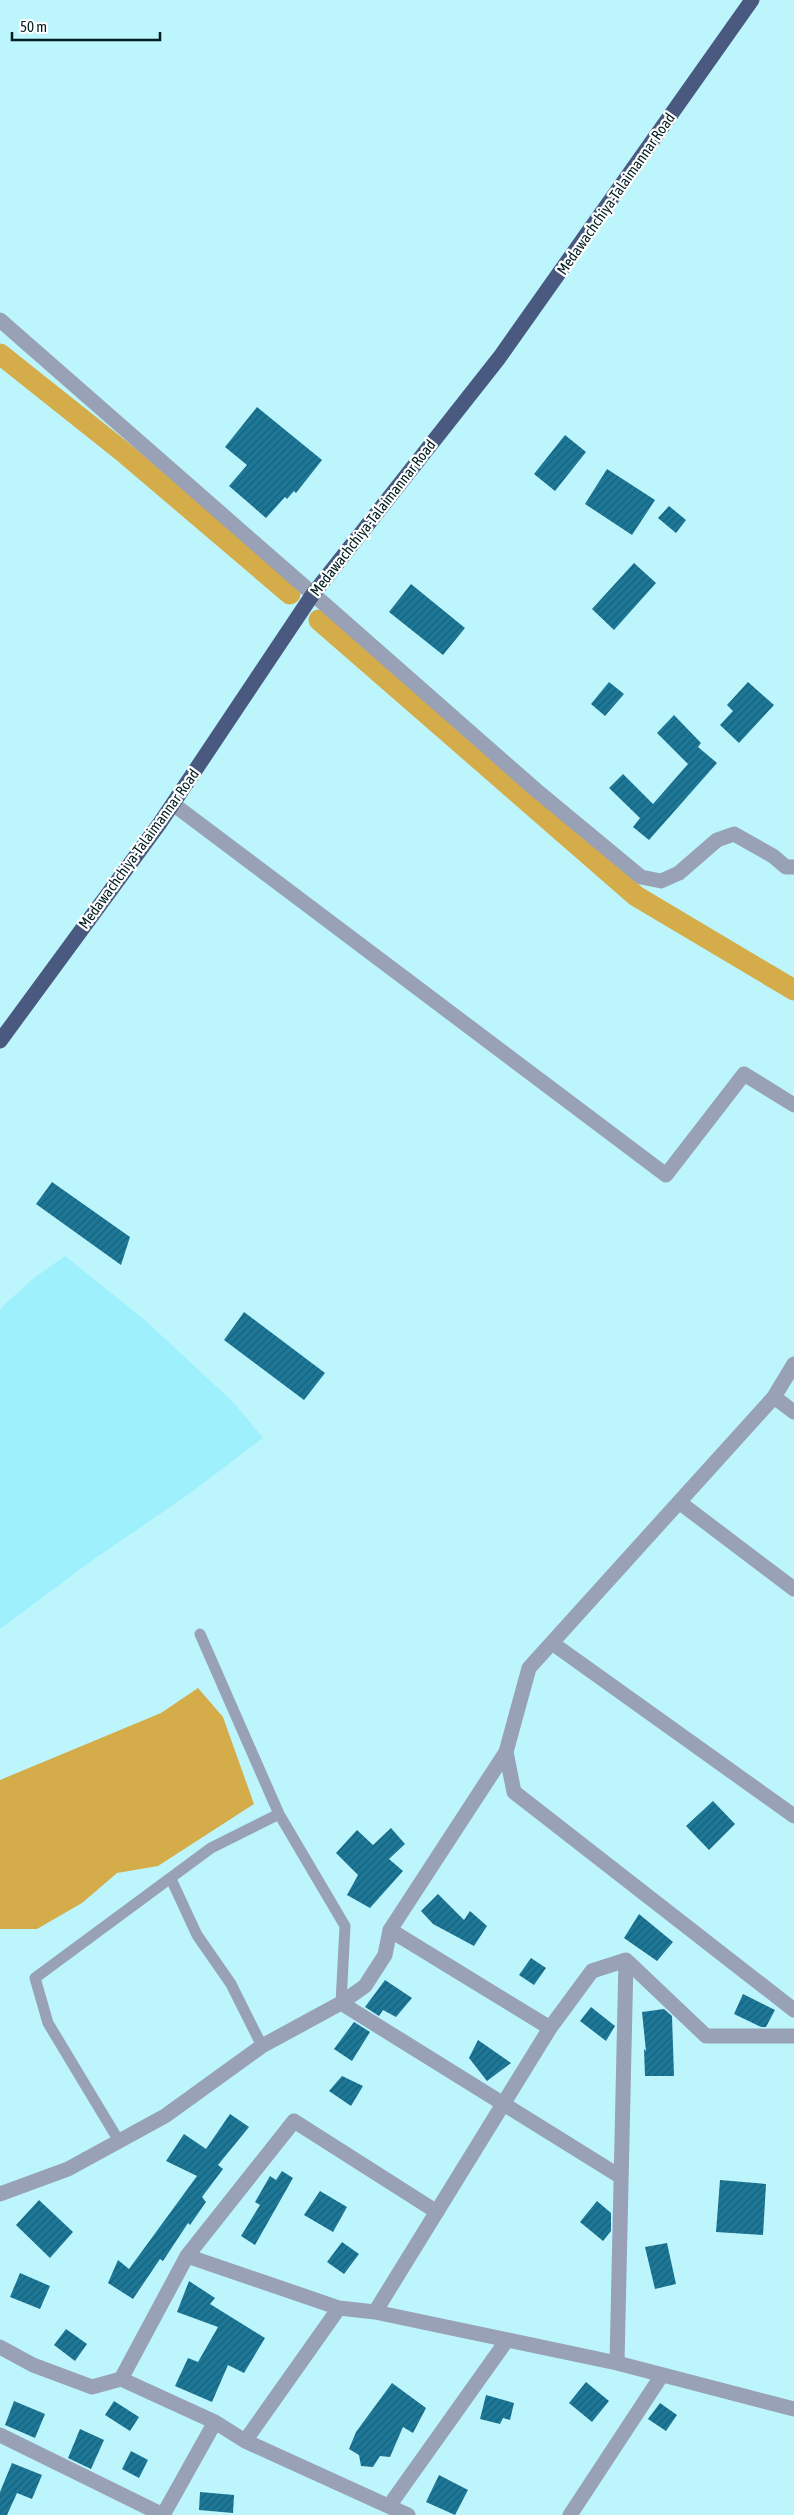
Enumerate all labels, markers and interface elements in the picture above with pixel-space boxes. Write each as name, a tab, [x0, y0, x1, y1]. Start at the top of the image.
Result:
scale bar	[12, 10, 160, 42]
text: 50 m	[20, 18, 47, 35]
street label: Medawachchiya-Talaimannar Road	[553, 110, 678, 278]
street label: Medawachchiya-Talaimannar Road	[306, 436, 439, 599]
street label: Medawachchiya-Talaimannar Road	[75, 766, 202, 932]

